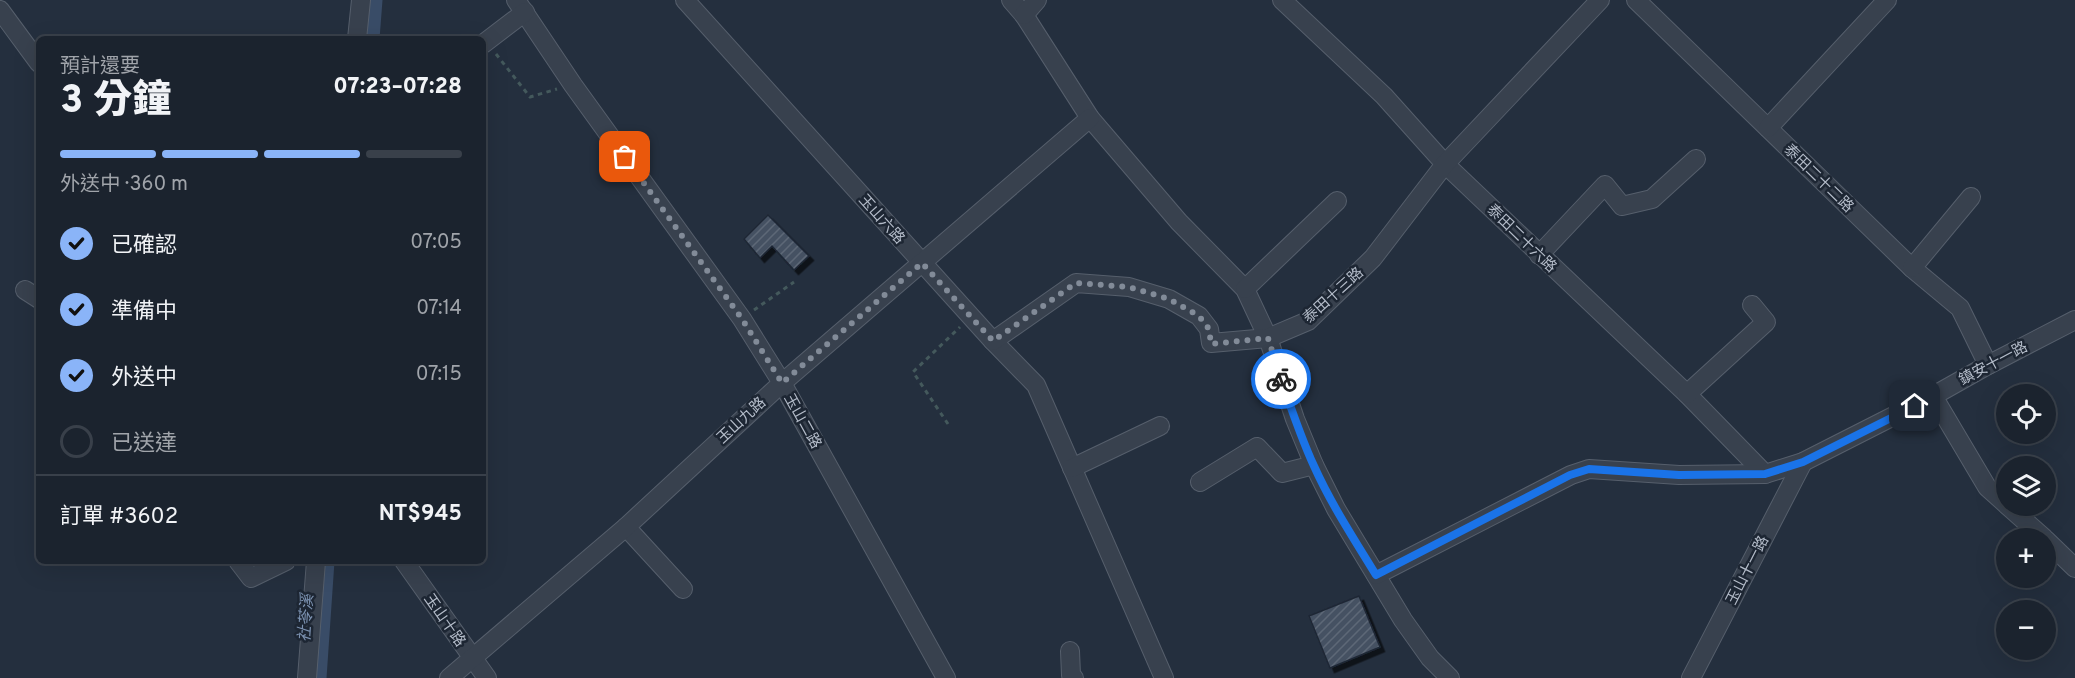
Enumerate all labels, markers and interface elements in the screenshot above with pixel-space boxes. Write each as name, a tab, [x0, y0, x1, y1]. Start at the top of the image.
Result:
text: 預計還要	[60, 54, 140, 80]
text: 07:23–07:28	[333, 74, 462, 101]
text: 3 分鐘	[60, 78, 171, 127]
pin	[599, 131, 650, 182]
icon: bag	[608, 140, 641, 173]
street label: 泰田二十二路	[1779, 140, 1858, 217]
text: 外送中 · 360 m	[60, 172, 188, 198]
street label: 玉山六路	[854, 191, 908, 249]
street label: 泰田二十六路	[1482, 200, 1561, 277]
icon: check	[60, 227, 93, 260]
text: 07:05	[410, 230, 462, 256]
text: 已確認	[111, 233, 177, 260]
street label: 泰田十三路	[1299, 263, 1368, 328]
icon: check	[60, 293, 93, 326]
text: 07:14	[416, 296, 462, 322]
text: 準備中	[111, 299, 177, 326]
street label: 鎮安十一路	[1956, 337, 2031, 390]
courier	[1251, 349, 1311, 409]
icon: check	[60, 359, 93, 392]
text: 07:15	[416, 362, 462, 388]
icon: bike	[1265, 363, 1298, 396]
text: 外送中	[111, 365, 177, 392]
pin	[1889, 380, 1940, 431]
map controls	[1996, 384, 2056, 660]
button: locate	[1996, 384, 2056, 444]
icon: home	[1898, 389, 1931, 422]
street label: 玉山二路	[779, 391, 825, 453]
street label: 玉山九路	[714, 394, 770, 449]
text: 已送達	[111, 431, 177, 458]
button: layers	[1996, 456, 2056, 516]
text: NT$945	[379, 501, 462, 528]
text: 訂單 #3602	[60, 504, 178, 531]
button: +	[1996, 528, 2056, 588]
street label: 玉山十一路	[1723, 533, 1774, 608]
street label: 玉山十路	[419, 591, 469, 651]
water label: 社苓溪	[295, 592, 319, 643]
button: −	[1996, 600, 2056, 660]

